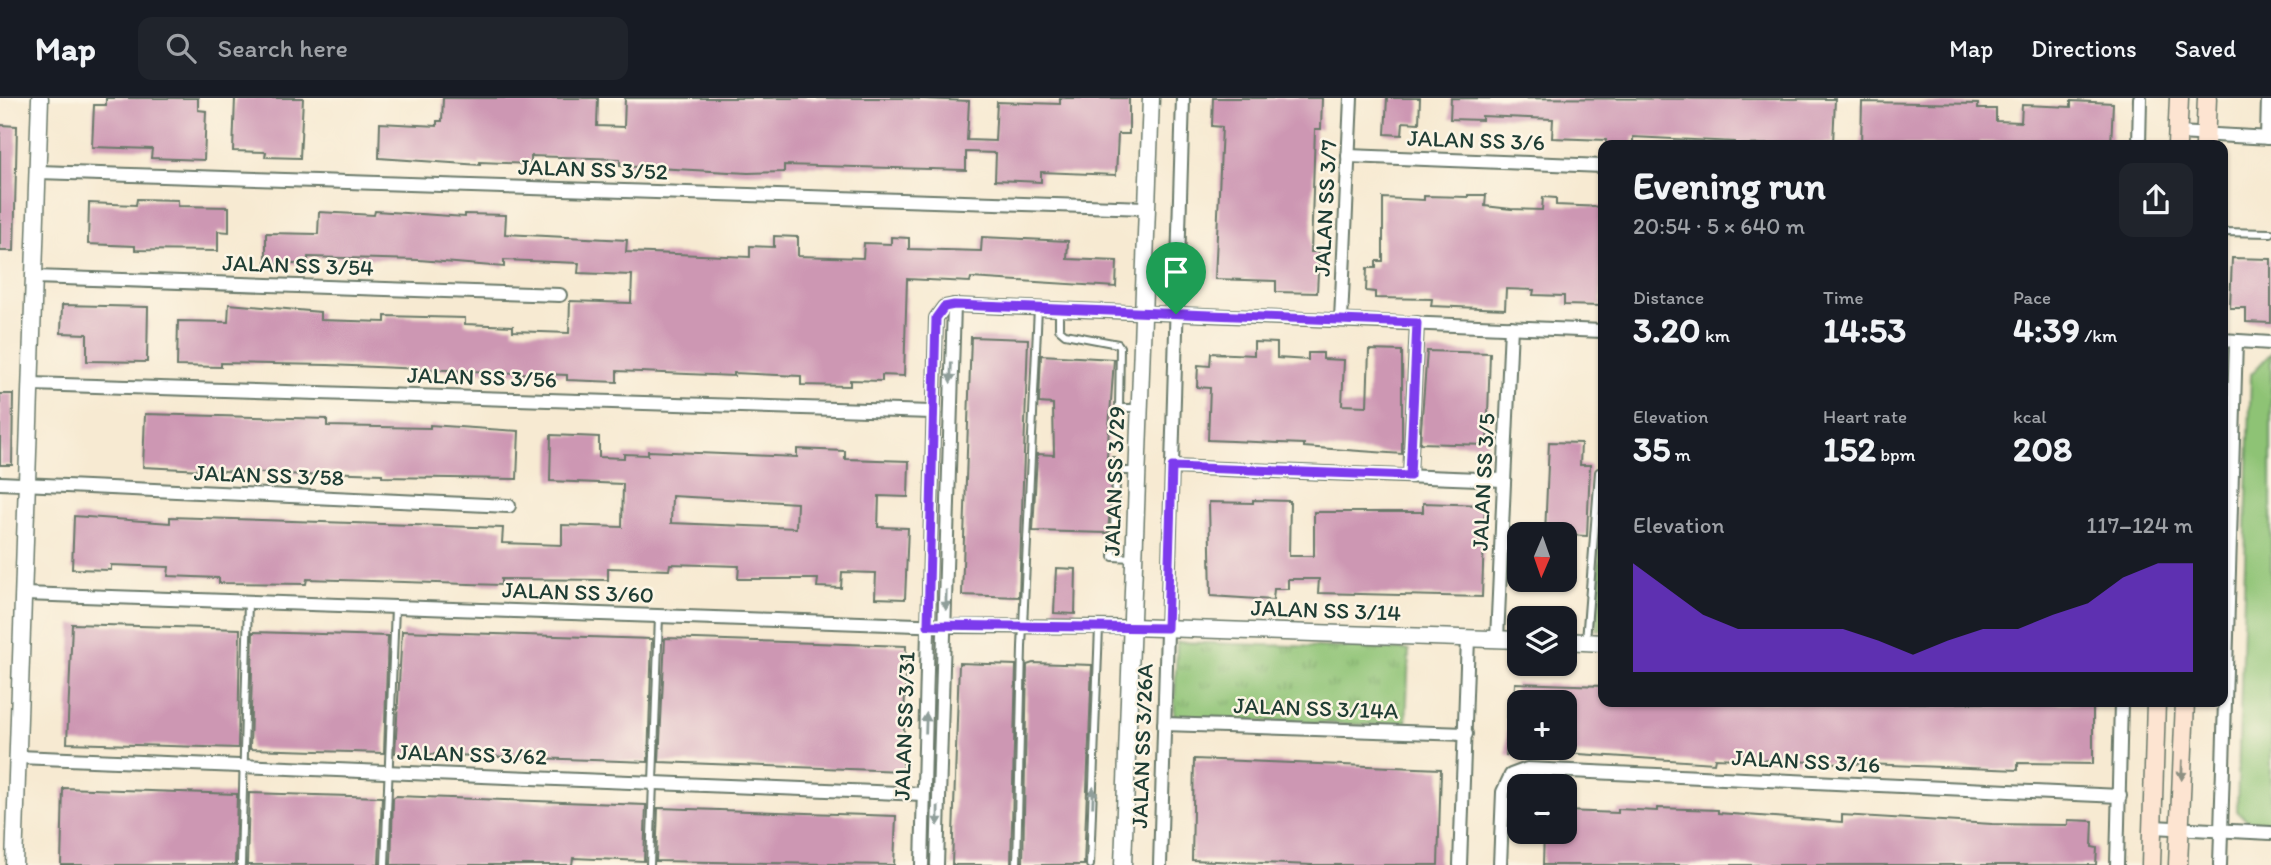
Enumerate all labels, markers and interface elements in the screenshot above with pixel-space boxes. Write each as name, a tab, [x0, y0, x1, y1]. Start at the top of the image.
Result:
search box	[138, 17, 628, 80]
text: Map	[35, 29, 96, 68]
icon: search	[162, 29, 200, 67]
text: Search here	[218, 32, 348, 64]
text: Map	[1949, 34, 1993, 63]
text: Directions	[2031, 34, 2137, 63]
text: Saved	[2175, 34, 2236, 63]
street label: JALAN SS 3/6	[1407, 124, 1545, 156]
street label: JALAN SS 3/7	[1307, 139, 1343, 277]
street label: JALAN SS 3/52	[518, 152, 668, 186]
text: Evening run	[1633, 163, 1826, 209]
button: share	[2119, 163, 2193, 237]
text: 20:54 · 5 × 640 m	[1633, 212, 1805, 240]
pin	[1146, 242, 1206, 314]
street label: JALAN SS 3/54	[222, 248, 374, 282]
icon: arrive	[1157, 253, 1195, 291]
text: Distance	[1633, 286, 1704, 309]
text: Time	[1823, 286, 1864, 309]
text: Pace	[2013, 286, 2051, 309]
text: 3.20	[1633, 309, 1701, 351]
text: 14:53	[1823, 309, 1906, 351]
text: 4:39	[2013, 309, 2080, 351]
text: km	[1701, 324, 1730, 347]
text: /km	[2080, 324, 2117, 347]
street label: JALAN SS 3/56	[407, 360, 557, 394]
one-way arrow	[946, 362, 957, 384]
text: Elevation	[1633, 405, 1709, 428]
text: Heart rate	[1823, 405, 1907, 428]
text: kcal	[2013, 405, 2047, 428]
street label: JALAN SS 3/29	[1097, 406, 1131, 556]
street label: JALAN SS 3/5	[1465, 412, 1501, 552]
text: 35	[1633, 428, 1670, 470]
text: 152	[1823, 428, 1876, 470]
text: 208	[2013, 428, 2072, 470]
text: m	[1670, 443, 1691, 466]
text: bpm	[1876, 443, 1916, 466]
street label: JALAN SS 3/58	[193, 458, 345, 492]
text: Elevation	[1633, 511, 1724, 539]
text: 117–124 m	[2086, 511, 2193, 539]
north arrow	[1507, 522, 1577, 592]
map controls	[1507, 522, 1577, 844]
street label: JALAN SS 3/60	[501, 575, 655, 609]
one-way arrow	[940, 590, 952, 612]
street label: JALAN SS 3/14	[1250, 593, 1402, 627]
button: layers	[1507, 606, 1577, 676]
street label: JALAN SS 3/31	[887, 651, 921, 801]
street label: JALAN SS 3/26A	[1125, 663, 1159, 829]
button: +	[1507, 690, 1577, 760]
street label: JALAN SS 3/14A	[1233, 691, 1399, 725]
one-way arrow	[921, 712, 932, 734]
street label: JALAN SS 3/62	[396, 737, 548, 771]
street label: JALAN SS 3/16	[1731, 743, 1881, 779]
one-way arrow	[2176, 759, 2187, 781]
button: −	[1507, 774, 1577, 844]
one-way arrow	[1087, 786, 1098, 808]
one-way arrow	[932, 805, 944, 827]

